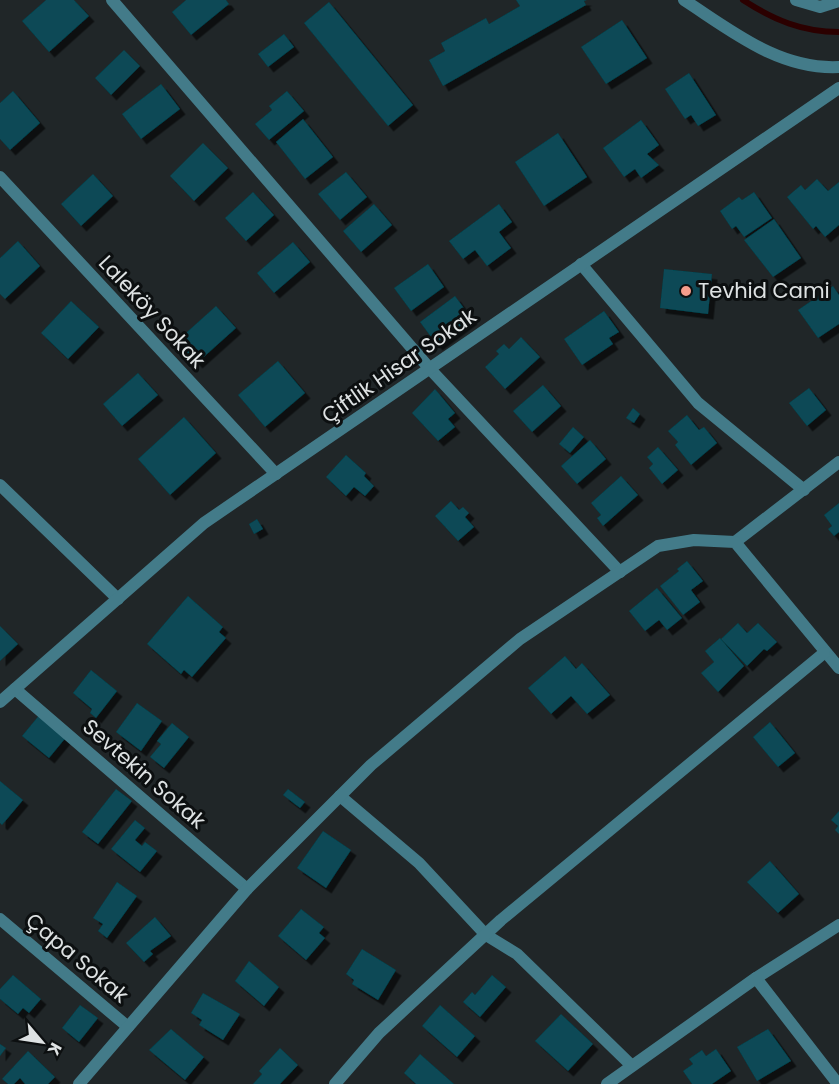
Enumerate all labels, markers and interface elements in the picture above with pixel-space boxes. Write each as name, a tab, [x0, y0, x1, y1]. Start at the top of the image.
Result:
street label: Laleköy Sokak	[92, 249, 212, 375]
place label: Tevhid Cami	[698, 276, 830, 305]
marker: Tevhid Cami	[679, 284, 693, 298]
street label: Çiftlik Hisar Sokak	[316, 301, 482, 430]
street label: Sevtekin Sokak	[77, 712, 212, 835]
street label: Çapa Sokak	[20, 906, 135, 1009]
north arrow	[12, 1012, 72, 1072]
text: K	[42, 1039, 67, 1059]

